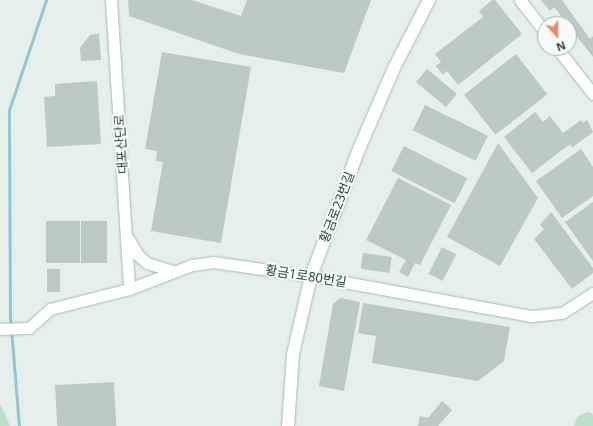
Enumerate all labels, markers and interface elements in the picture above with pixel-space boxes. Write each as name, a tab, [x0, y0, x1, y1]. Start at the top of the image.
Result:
north arrow	[537, 16, 577, 56]
text: N	[554, 38, 568, 55]
street label: 대포산단로	[111, 114, 131, 174]
street label: 황금로23번길	[316, 169, 358, 245]
street label: 황금1로80번길	[264, 262, 348, 290]

